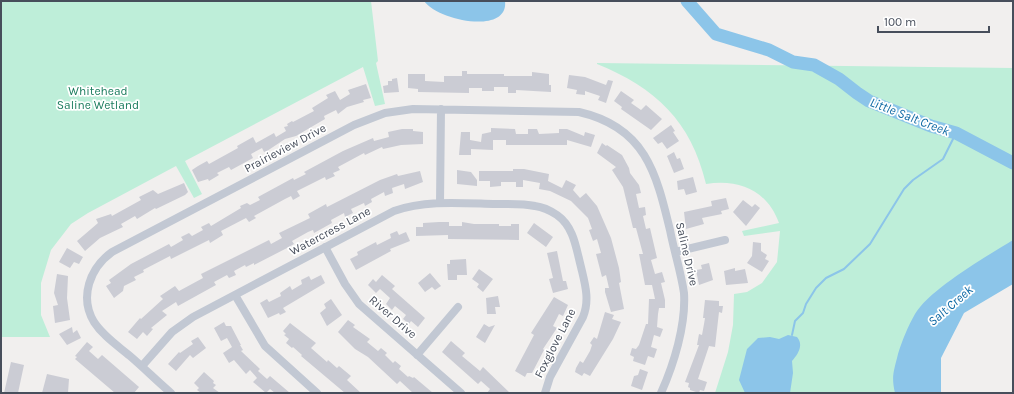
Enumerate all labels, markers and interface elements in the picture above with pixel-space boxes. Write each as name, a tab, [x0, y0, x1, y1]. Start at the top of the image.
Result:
scale bar	[878, 8, 989, 34]
text: 100 m	[884, 15, 916, 29]
park label: Whitehead Saline Wetland	[57, 84, 139, 112]
water label: Little Salt Creek	[868, 94, 952, 139]
street label: Prairieview Drive	[242, 121, 328, 175]
street label: Watercress Lane	[287, 204, 373, 258]
street label: Saline Drive	[673, 221, 701, 287]
water label: Salt Creek	[925, 282, 976, 329]
street label: River Drive	[366, 293, 420, 341]
street label: Foxglove Lane	[532, 306, 578, 380]

